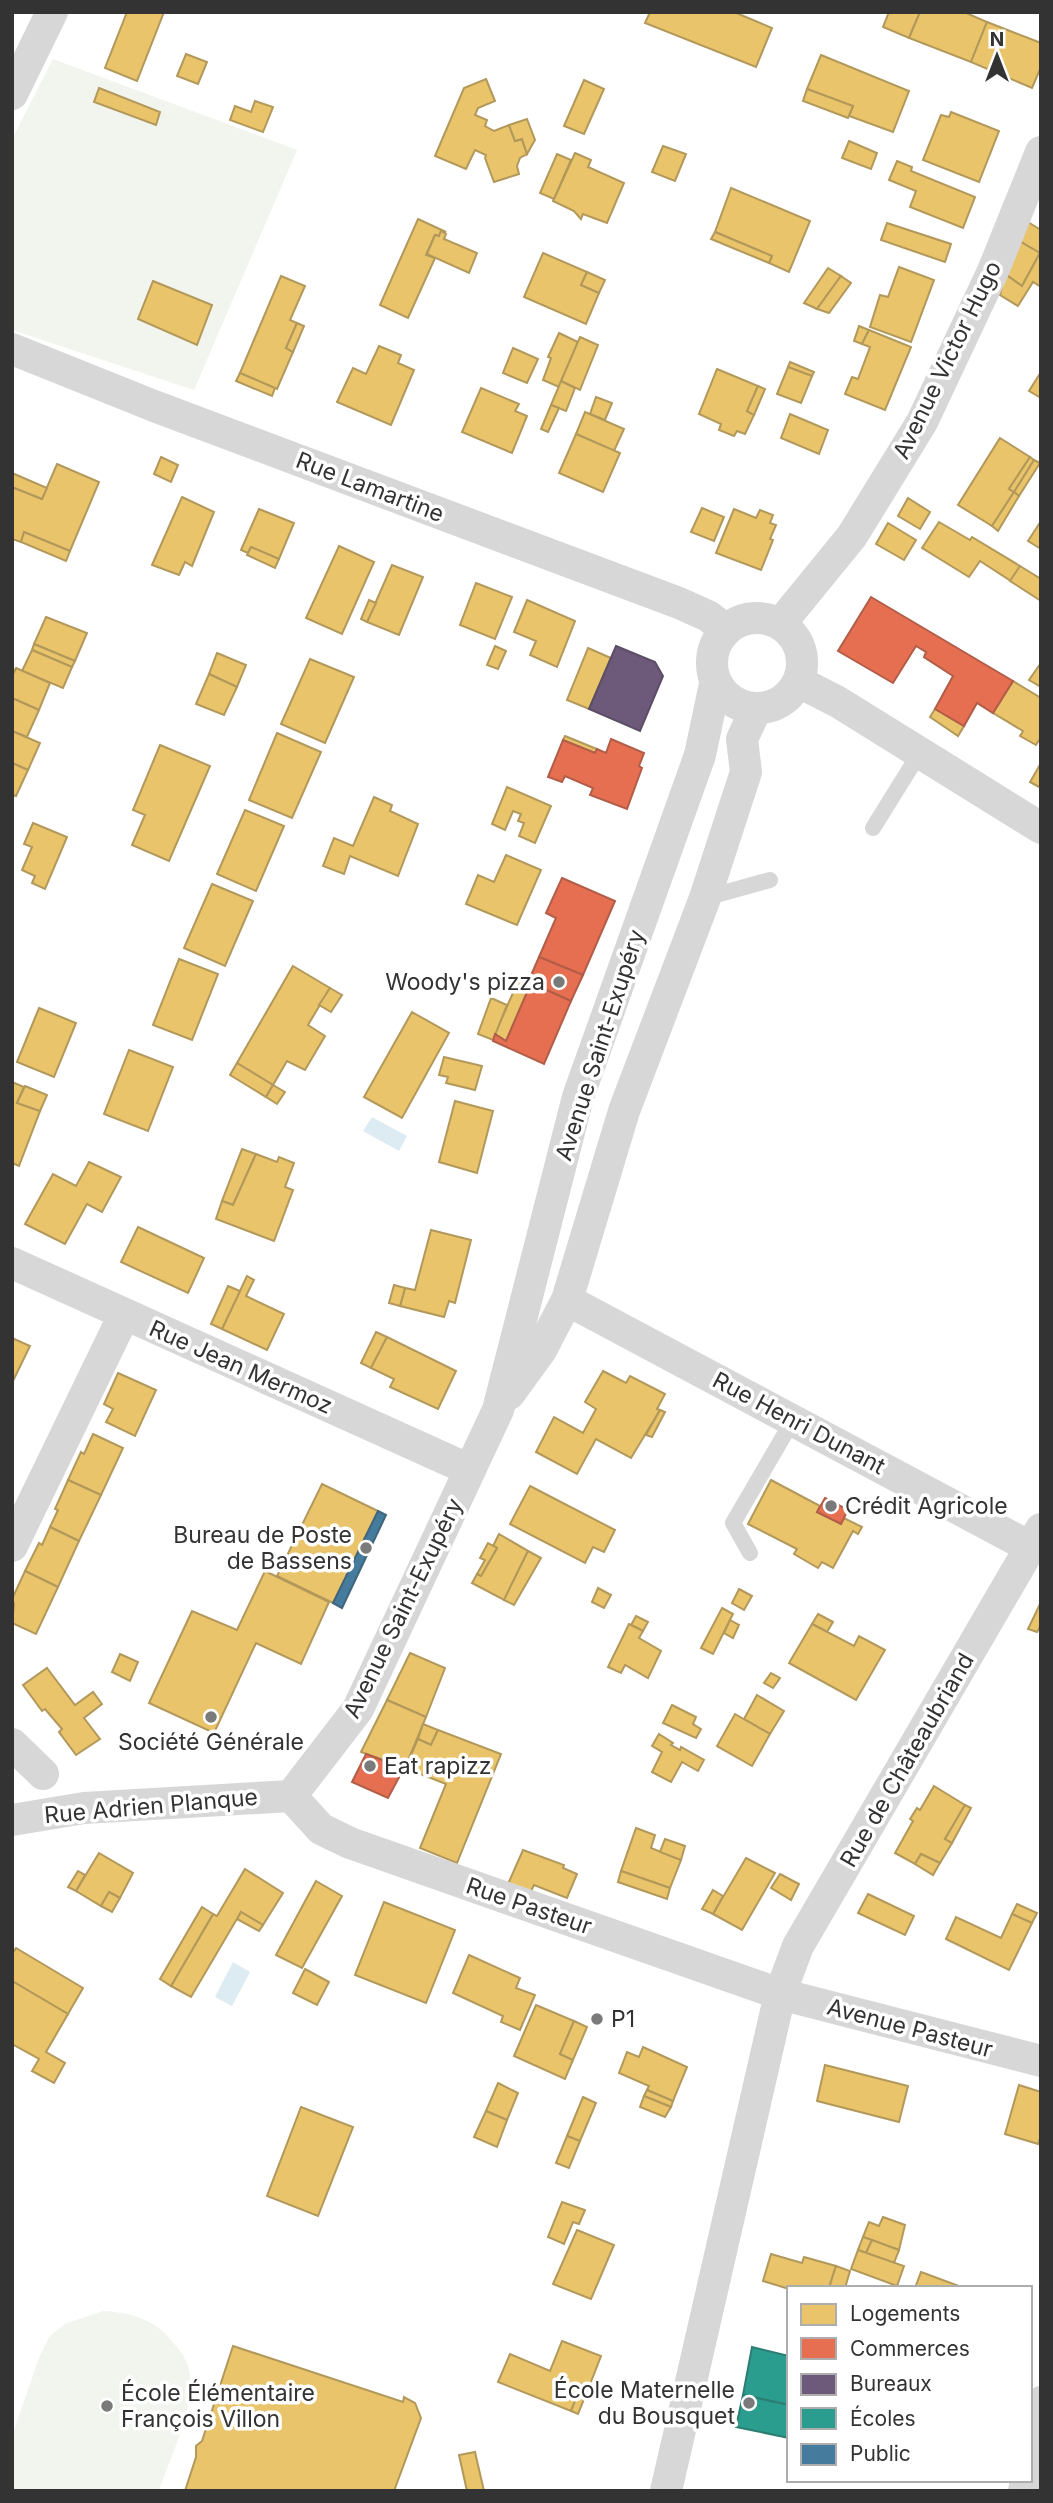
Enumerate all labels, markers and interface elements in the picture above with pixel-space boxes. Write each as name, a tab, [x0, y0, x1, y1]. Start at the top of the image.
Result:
north arrow	[962, 21, 1032, 91]
text: N	[990, 28, 1004, 51]
street label: Avenue Victor Hugo	[887, 256, 1007, 464]
street label: Rue Lamartine	[292, 446, 448, 528]
street label: Avenue Saint-Exupéry	[549, 926, 651, 1164]
place label: Woody's pizza	[385, 968, 545, 996]
marker: Woody's pizza	[551, 974, 567, 990]
street label: Rue Jean Mermoz	[145, 1314, 337, 1420]
street label: Rue Henri Dunant	[708, 1366, 890, 1480]
place label: Crédit Agricole	[845, 1492, 1008, 1520]
street label: Avenue Saint-Exupéry	[338, 1493, 468, 1723]
marker: Crédit Agricole	[823, 1498, 839, 1514]
place label: Bureau de Poste de Bassens	[173, 1521, 352, 1575]
marker: Bureau de Poste de Bassens	[358, 1540, 374, 1556]
street label: Rue de Châteaubriand	[834, 1648, 980, 1872]
marker: Société Générale	[203, 1709, 219, 1725]
place label: Société Générale	[118, 1728, 304, 1756]
place label: Eat rapizz	[384, 1752, 491, 1780]
marker: Eat rapizz	[362, 1758, 378, 1774]
street label: Rue Adrien Planque	[43, 1783, 259, 1829]
street label: Rue Pasteur	[463, 1871, 596, 1941]
street label: Avenue Pasteur	[824, 1992, 996, 2064]
place label: P1	[611, 2005, 635, 2033]
marker: P1	[589, 2011, 605, 2027]
legend	[787, 2286, 1032, 2482]
text: Logements	[850, 2301, 960, 2326]
text: Commerces	[850, 2336, 970, 2361]
text: Bureaux	[850, 2371, 932, 2396]
place label: École Maternelle du Bousquet	[554, 2376, 735, 2430]
place label: École Élémentaire François Villon	[121, 2379, 315, 2433]
marker: École Maternelle du Bousquet	[741, 2395, 757, 2411]
marker: École Élémentaire François Villon	[99, 2398, 115, 2414]
text: Écoles	[850, 2405, 916, 2431]
text: Public	[850, 2441, 911, 2466]

